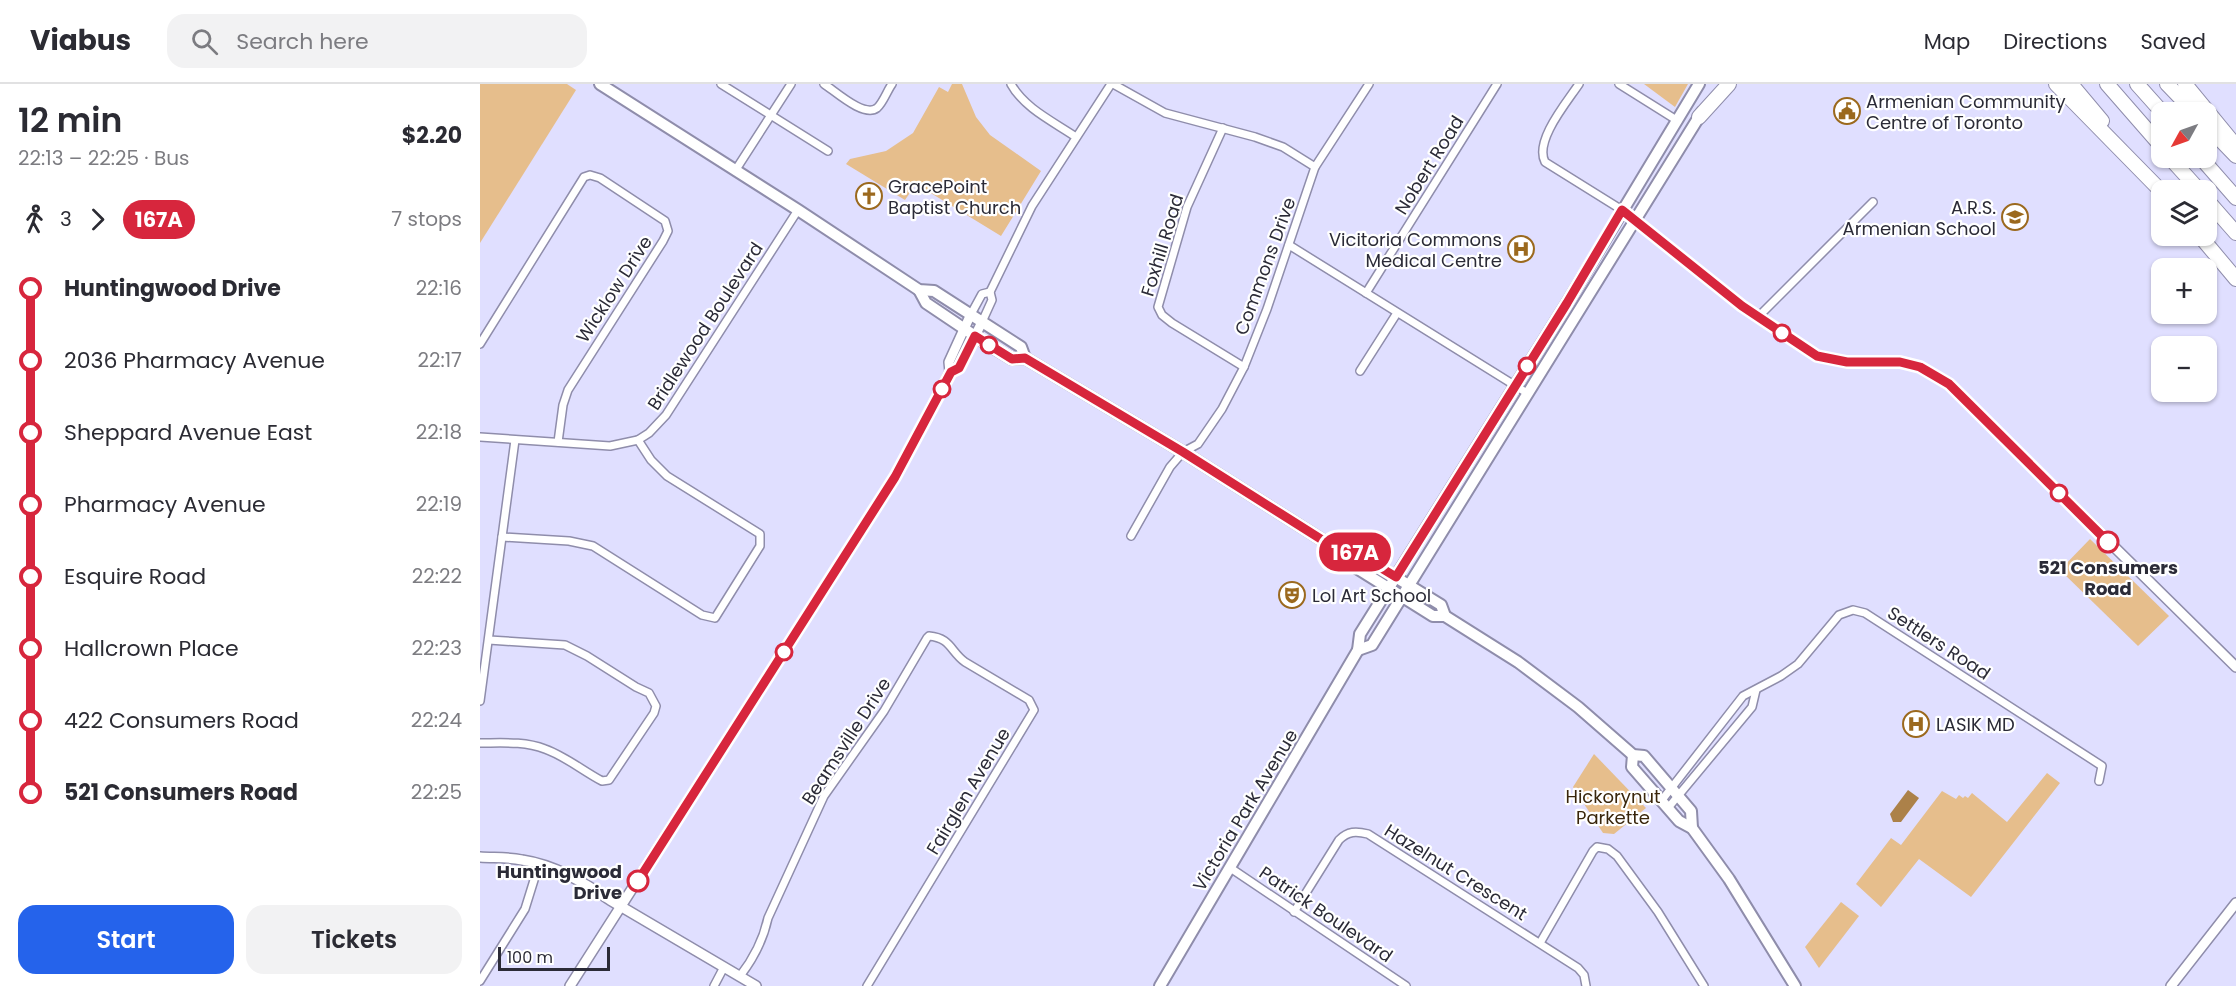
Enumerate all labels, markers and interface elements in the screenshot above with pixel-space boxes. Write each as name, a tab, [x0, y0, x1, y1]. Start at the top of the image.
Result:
search box	[167, 14, 587, 68]
text: Viabus	[30, 21, 131, 60]
icon: search	[188, 25, 221, 58]
text: Search here	[236, 26, 369, 57]
text: Map	[1924, 27, 1970, 56]
text: Directions	[2003, 27, 2107, 56]
text: Saved	[2140, 27, 2206, 56]
place label: Armenian Community Centre of Toronto	[1866, 89, 2066, 135]
public building icon: Armenian Community Centre of Toronto	[1832, 96, 1862, 126]
text: 12 min	[18, 97, 122, 144]
north arrow	[2151, 102, 2217, 168]
map controls	[2151, 102, 2217, 402]
street label: Nobert Road	[1389, 111, 1469, 219]
text: $2.20	[402, 120, 462, 151]
text: 22:13 – 22:25 · Bus	[18, 144, 189, 172]
place label: GracePoint Baptist Church	[888, 174, 1021, 220]
button: layers	[2151, 180, 2217, 246]
church icon: GracePoint Baptist Church	[854, 181, 884, 211]
street label: Foxhill Road	[1135, 191, 1189, 299]
street label: Commons Drive	[1228, 194, 1302, 338]
place label: A.R.S. Armenian School	[1843, 195, 1996, 241]
school or university icon: A.R.S. Armenian School	[2000, 202, 2030, 232]
icon: walk	[18, 203, 51, 236]
icon: forward	[81, 203, 114, 236]
text: 3	[60, 205, 72, 233]
text: 167A	[135, 205, 183, 234]
text: 7 stops	[391, 205, 462, 233]
place label: Vicitoria Commons Medical Centre	[1329, 227, 1502, 273]
street label: Wicklow Drive	[570, 231, 658, 347]
hospital icon: Vicitoria Commons Medical Centre	[1506, 234, 1536, 264]
street label: Bridlewood Boulevard	[641, 237, 769, 415]
button: +	[2151, 258, 2217, 324]
text: Huntingwood Drive	[64, 273, 281, 304]
text: 22:16	[416, 274, 462, 302]
unlabelled marker	[1773, 324, 1791, 342]
unlabelled marker	[980, 336, 998, 354]
button: −	[2151, 336, 2217, 402]
text: 2036 Pharmacy Avenue	[64, 345, 325, 376]
text: 22:17	[417, 346, 462, 374]
unlabelled marker	[1518, 357, 1536, 375]
unlabelled marker	[933, 380, 951, 398]
text: Sheppard Avenue East	[64, 417, 312, 448]
text: 22:18	[416, 418, 462, 446]
unlabelled marker	[2050, 484, 2068, 502]
text: Pharmacy Avenue	[64, 489, 266, 520]
text: 22:19	[416, 490, 462, 518]
marker: 521 Consumers Road	[2097, 531, 2119, 553]
line badge: 167A	[1313, 532, 1397, 572]
text: 167A	[1331, 538, 1379, 567]
place label: 521 Consumers Road	[2038, 555, 2178, 601]
text: Esquire Road	[64, 561, 206, 592]
text: 22:22	[412, 562, 462, 590]
theatre icon: Lol Art School	[1277, 580, 1307, 610]
place label: Lol Art School	[1312, 583, 1431, 608]
street label: Settlers Road	[1883, 600, 1995, 686]
text: Hallcrown Place	[64, 633, 239, 664]
text: 22:23	[411, 634, 462, 662]
unlabelled marker	[775, 643, 793, 661]
street label: Beamsville Drive	[796, 673, 896, 809]
text: 422 Consumers Road	[64, 705, 299, 736]
text: 22:24	[411, 706, 462, 734]
hospital icon: LASIK MD	[1901, 709, 1931, 739]
place label: LASIK MD	[1936, 712, 2015, 737]
street label: Fairglen Avenue	[920, 723, 1016, 859]
street label: Victoria Park Avenue	[1187, 724, 1303, 896]
text: 521 Consumers Road	[64, 777, 298, 808]
text: 22:25	[411, 778, 462, 806]
park label: Hickorynut Parkette	[1565, 784, 1661, 830]
street label: Hazelnut Crescent	[1380, 818, 1532, 926]
place label: Huntingwood Drive	[497, 859, 622, 905]
street label: Patrick Boulevard	[1254, 860, 1398, 968]
marker: Huntingwood Drive	[627, 870, 649, 892]
button: Start	[18, 905, 234, 974]
button: Tickets	[246, 905, 462, 974]
scale bar	[498, 944, 610, 972]
text: 100 m	[507, 946, 553, 969]

